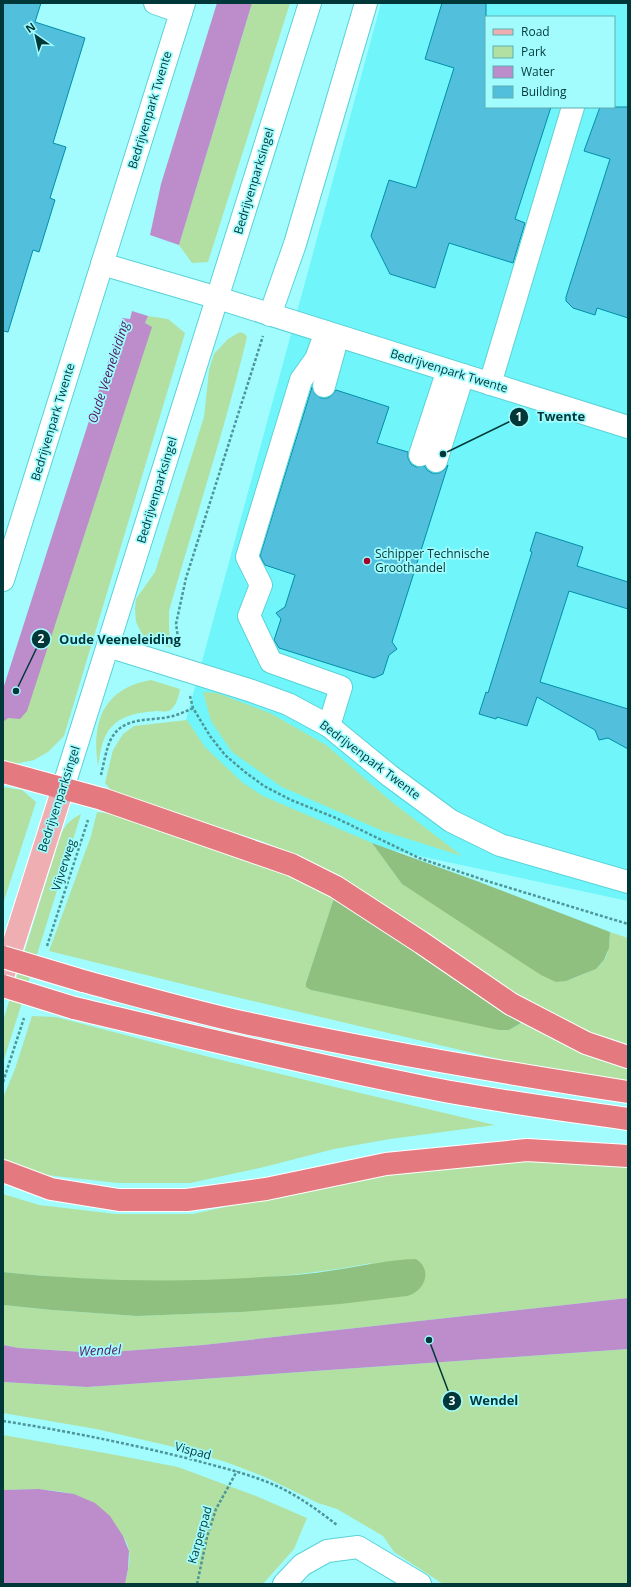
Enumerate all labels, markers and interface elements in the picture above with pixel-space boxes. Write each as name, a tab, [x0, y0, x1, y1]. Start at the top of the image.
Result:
north arrow	[16, 16, 56, 56]
legend	[485, 16, 615, 108]
text: N	[22, 19, 38, 36]
text: Road	[521, 23, 550, 40]
text: Park	[521, 43, 547, 60]
street label: Bedrijvenpark Twente	[124, 49, 176, 171]
text: Water	[521, 63, 555, 80]
text: Building	[521, 83, 567, 100]
street label: Bedrijvenparksingel	[229, 126, 278, 236]
water label: Oude Veeneleiding	[83, 317, 133, 425]
street label: Bedrijvenpark Twente	[388, 345, 510, 397]
street label: Bedrijvenpark Twente	[27, 361, 79, 483]
callout: Twente	[509, 404, 593, 429]
text: Twente	[537, 407, 585, 425]
text: 1	[516, 408, 522, 425]
street label: Bedrijvenparksingel	[132, 435, 181, 545]
place label: Schipper Technische Groothandel	[375, 545, 490, 576]
marker: Schipper Technische Groothandel	[362, 556, 372, 566]
callout: Oude Veeneleiding	[31, 626, 189, 651]
text: 2	[38, 630, 45, 647]
text: Oude Veeneleiding	[59, 630, 182, 648]
street label: Bedrijvenpark Twente	[316, 716, 424, 803]
street label: Bedrijvenparksingel	[33, 744, 84, 854]
street label: Vijverweg	[47, 836, 80, 893]
water label: Wendel	[79, 1340, 122, 1360]
callout: Wendel	[442, 1388, 527, 1413]
text: Wendel	[470, 1391, 518, 1409]
text: 3	[449, 1392, 456, 1409]
street label: Vispad	[173, 1437, 213, 1464]
street label: Karperpad	[183, 1504, 216, 1566]

